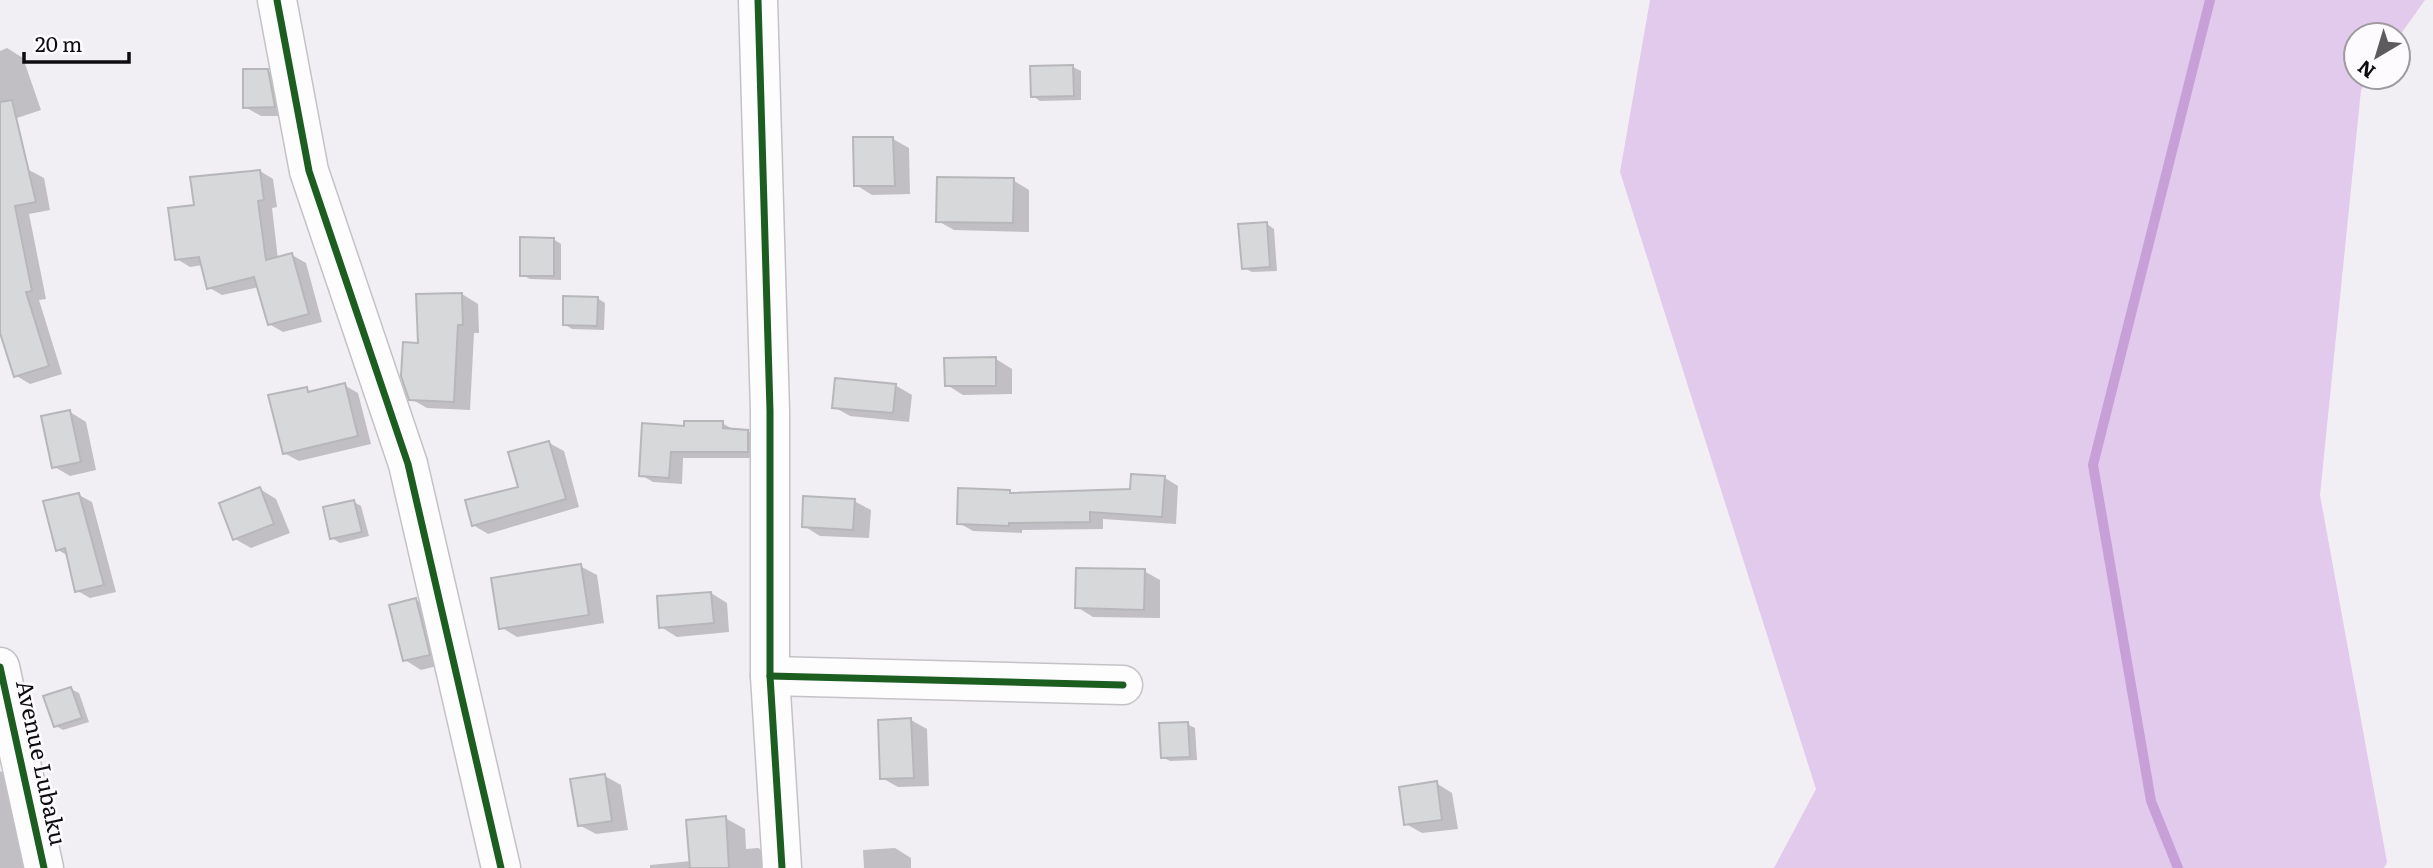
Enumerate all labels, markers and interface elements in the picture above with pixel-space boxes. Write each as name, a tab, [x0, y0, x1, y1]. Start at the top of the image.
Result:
scale bar	[24, 21, 130, 65]
north arrow	[2342, 21, 2412, 91]
text: 20 m	[35, 27, 82, 58]
text: N	[2351, 54, 2381, 86]
street label: Avenue Lubaku	[9, 677, 77, 848]

